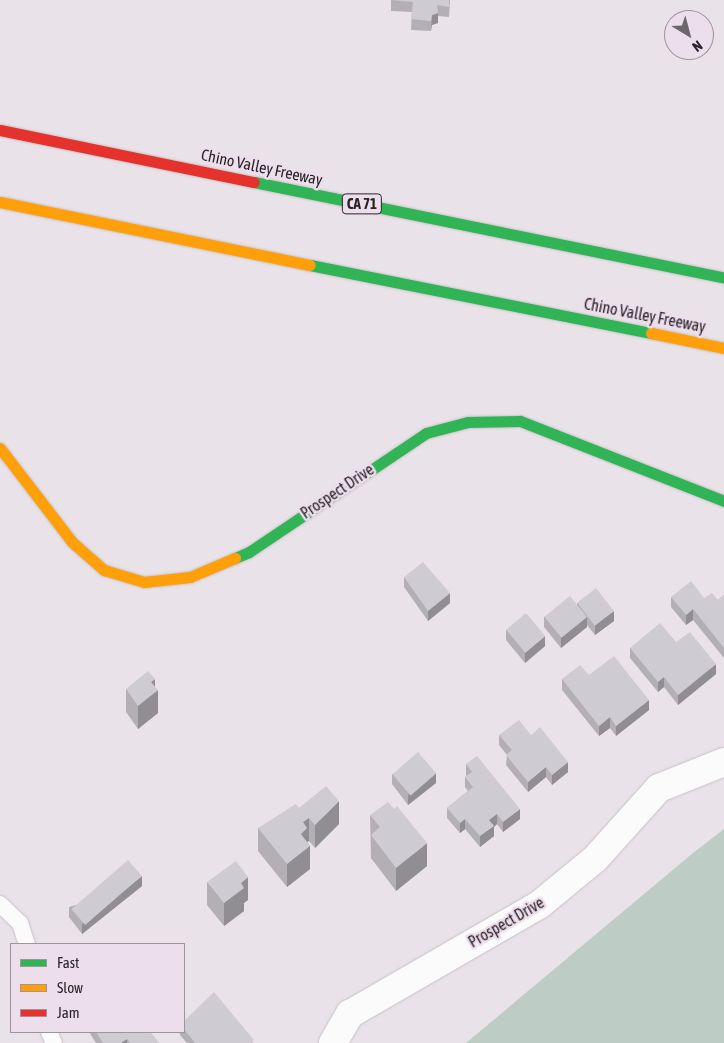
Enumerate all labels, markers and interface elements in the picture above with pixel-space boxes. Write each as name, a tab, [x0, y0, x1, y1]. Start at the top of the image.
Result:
north arrow	[664, 10, 714, 60]
text: N	[689, 37, 706, 55]
street label: Chino Valley Freeway	[200, 145, 324, 189]
road number: CA 71	[341, 192, 383, 216]
street label: Chino Valley Freeway	[582, 294, 708, 336]
street label: Prospect Drive	[297, 459, 377, 523]
street label: Prospect Drive	[465, 893, 547, 951]
legend	[10, 943, 185, 1033]
text: Fast	[57, 954, 79, 971]
text: Slow	[57, 979, 83, 996]
text: Jam	[57, 1004, 80, 1021]

